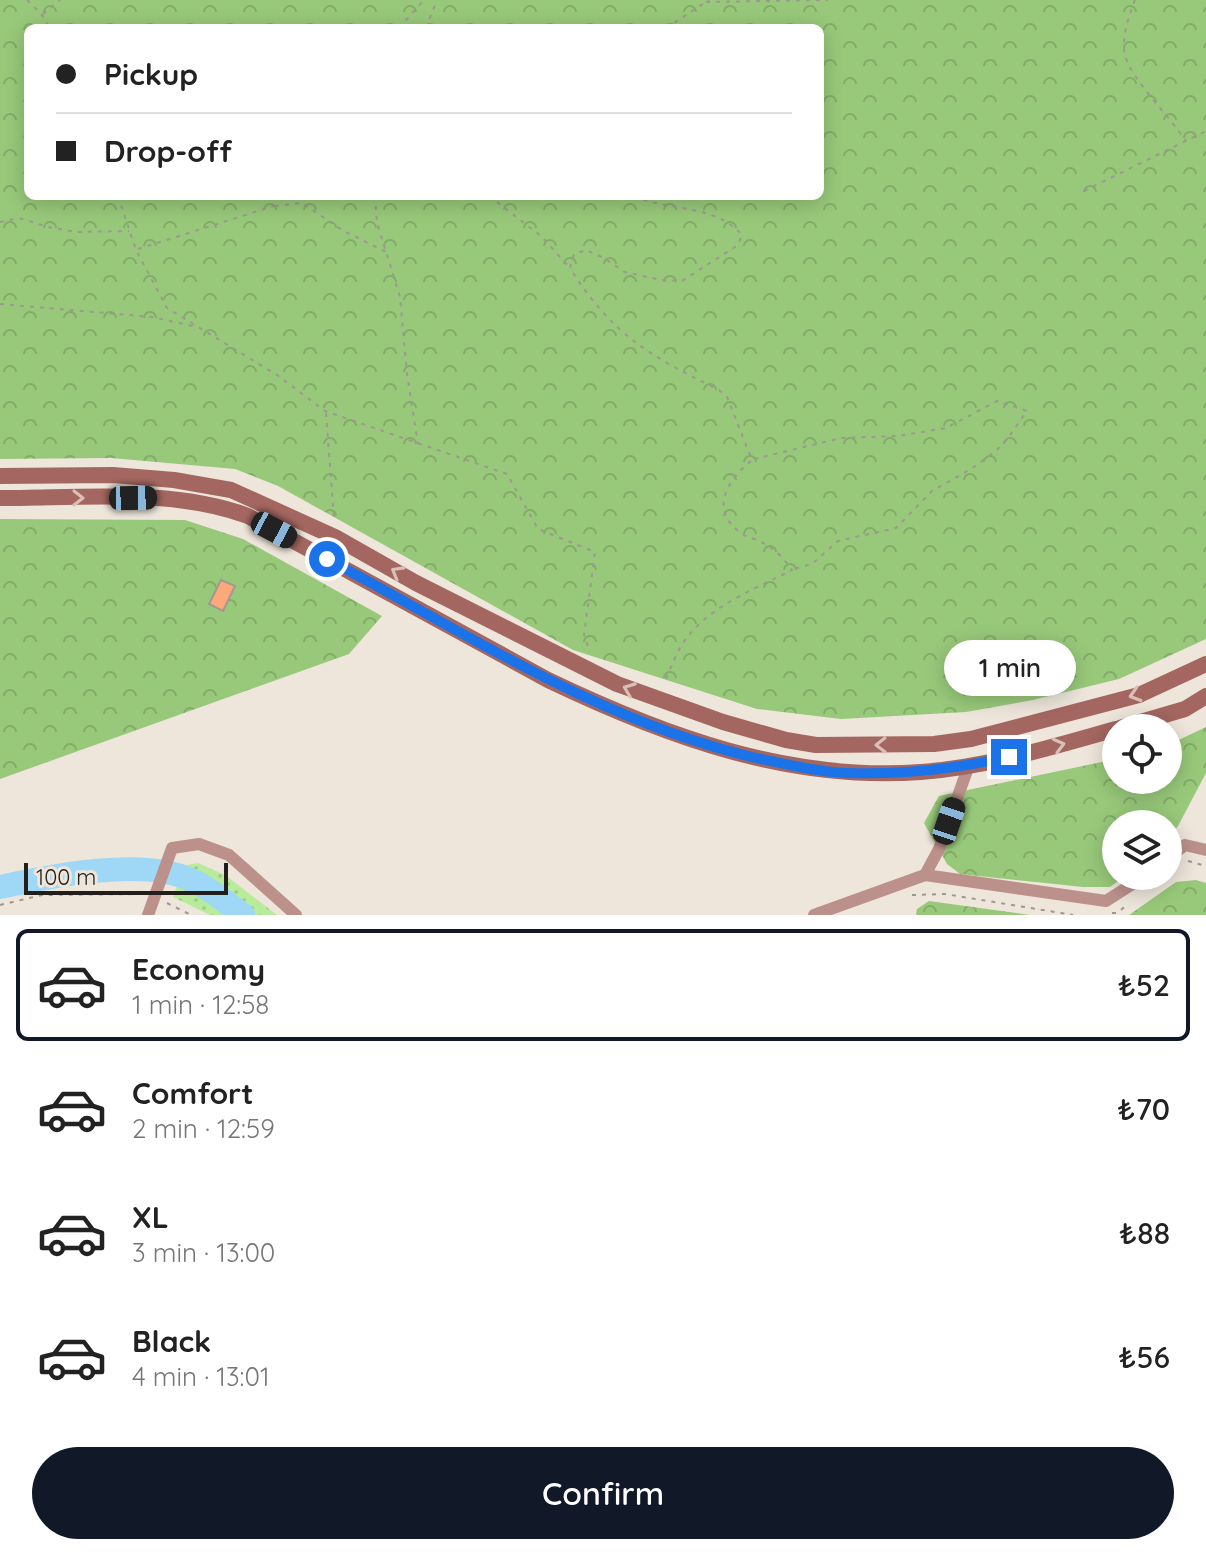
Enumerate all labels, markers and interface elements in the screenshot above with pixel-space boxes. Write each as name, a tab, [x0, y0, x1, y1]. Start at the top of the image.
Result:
text: Pickup	[104, 55, 198, 93]
text: Drop-off	[104, 132, 232, 170]
car	[109, 486, 157, 510]
one-way arrow	[72, 489, 85, 507]
car	[247, 508, 301, 552]
route start	[309, 541, 345, 577]
one-way arrow	[391, 566, 406, 582]
callout: 1 min	[943, 641, 1075, 697]
text: 1 min	[979, 651, 1041, 684]
one-way arrow	[623, 682, 637, 699]
one-way arrow	[1128, 686, 1142, 702]
map controls	[1102, 714, 1182, 890]
button: locate	[1102, 714, 1182, 794]
one-way arrow	[874, 736, 887, 754]
one-way arrow	[1051, 737, 1065, 754]
route end	[991, 739, 1027, 775]
car	[930, 794, 968, 848]
button: layers	[1102, 810, 1182, 890]
scale bar	[24, 859, 228, 895]
text: 100 m	[36, 863, 96, 891]
icon: car	[36, 949, 108, 1021]
text: Economy	[132, 950, 265, 988]
text: ₺52	[1118, 966, 1170, 1004]
text: 1 min · 12:58	[132, 988, 269, 1021]
icon: car	[36, 1073, 108, 1145]
text: Comfort	[132, 1074, 253, 1112]
text: ₺70	[1117, 1090, 1170, 1128]
text: 2 min · 12:59	[132, 1112, 275, 1145]
icon: car	[36, 1197, 108, 1269]
text: XL	[132, 1198, 169, 1236]
text: ₺88	[1119, 1214, 1170, 1252]
text: 3 min · 13:00	[132, 1236, 275, 1269]
icon: car	[36, 1321, 108, 1393]
text: Black	[132, 1322, 211, 1360]
text: ₺56	[1118, 1338, 1170, 1376]
text: 4 min · 13:01	[132, 1360, 270, 1393]
button: Confirm	[32, 1447, 1174, 1539]

